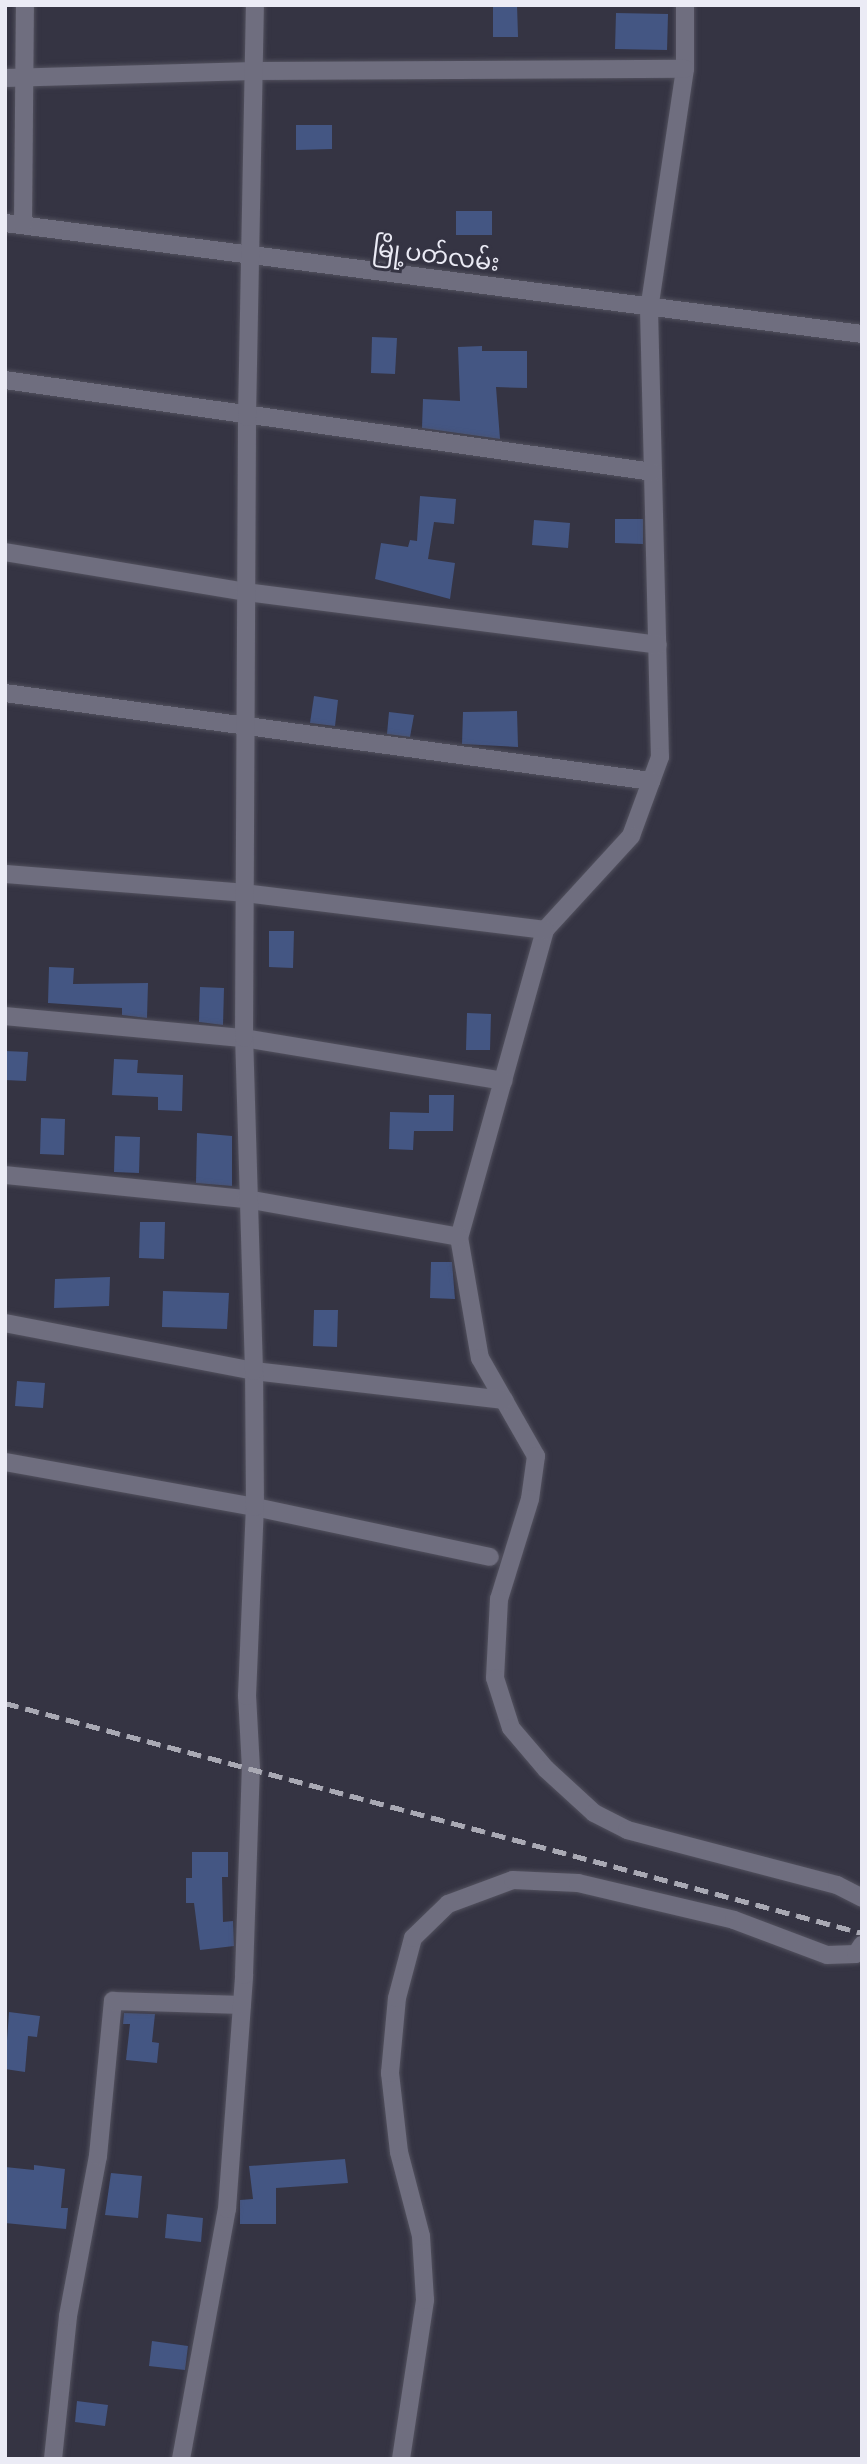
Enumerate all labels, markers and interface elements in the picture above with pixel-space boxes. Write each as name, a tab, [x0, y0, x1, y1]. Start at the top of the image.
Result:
street label: မြို့ပတ်လမ်း	[371, 234, 501, 278]

